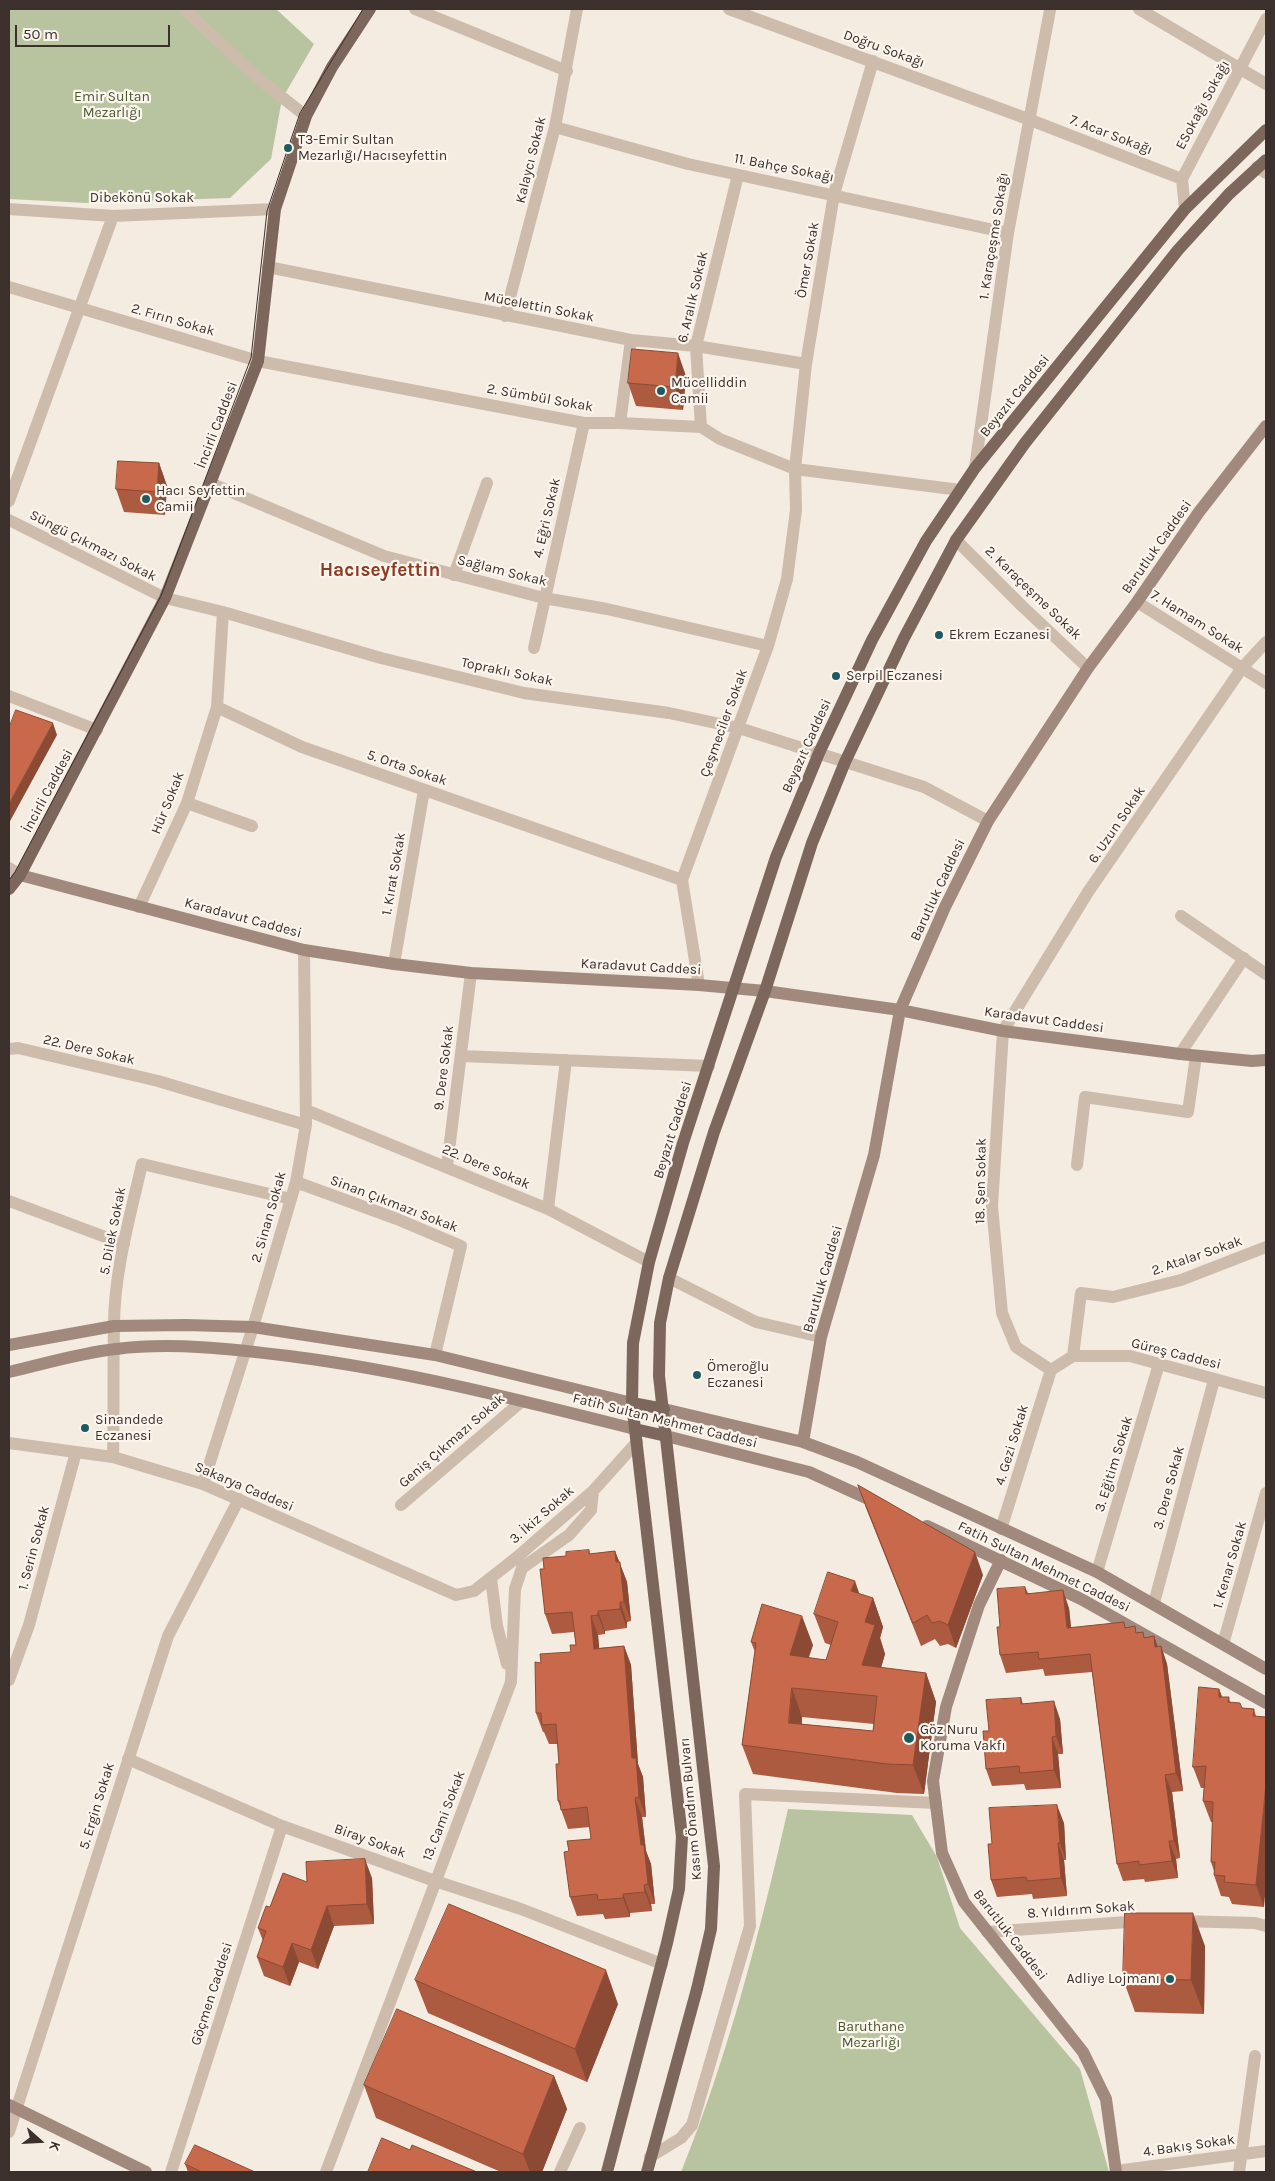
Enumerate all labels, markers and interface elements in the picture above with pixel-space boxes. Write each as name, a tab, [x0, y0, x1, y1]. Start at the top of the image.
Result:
scale bar	[18, 15, 172, 47]
text: 50 m	[23, 25, 58, 43]
street label: Doğru Sokağı	[841, 26, 927, 72]
street label: ESokağı Sokağı	[1172, 57, 1234, 153]
park label: Emir Sultan Mezarlığı	[74, 89, 150, 121]
street label: 7. Acar Sokağı	[1067, 111, 1155, 159]
street label: Kalaycı Sokak	[512, 115, 550, 205]
place label: T3-Emir Sultan Mezarlığı/Hacıseyfettin	[298, 132, 447, 164]
marker: T3-Emir Sultan Mezarlığı/Hacıseyfettin	[282, 142, 294, 154]
street label: 11. Bahçe Sokağı	[733, 150, 835, 186]
street label: 1. Karaçeşme Sokağı	[976, 171, 1012, 301]
street label: Dibekönü Sokak	[90, 190, 194, 206]
street label: Ömer Sokak	[793, 220, 823, 300]
street label: 6. Aralık Sokak	[674, 250, 712, 344]
street label: Mücelettin Sokak	[482, 288, 596, 326]
street label: 2. Fırın Sokak	[129, 300, 217, 340]
street label: Beyazıt Caddesi	[977, 351, 1053, 441]
place label: Mücelliddin Camii	[671, 375, 747, 408]
street label: İncirli Caddesi	[193, 379, 241, 471]
street label: 2. Sümbül Sokak	[486, 380, 594, 416]
marker: Mücelliddin Camii	[655, 385, 667, 397]
street label: 4. Eğri Sokak	[530, 476, 564, 560]
place label: Hacı Seyfettin Camii	[156, 483, 245, 516]
marker: Hacı Seyfettin Camii	[140, 493, 152, 505]
street label: Barutluk Caddesi	[1118, 497, 1196, 597]
street label: Süngü Çıkmazı Sokak	[27, 507, 159, 585]
street label: 2. Karaçeşme Sokak	[981, 543, 1085, 643]
street label: Sağlam Sokak	[455, 552, 549, 590]
district label: Hacıseyfettin	[320, 560, 440, 582]
street label: 7. Hamam Sokak	[1147, 587, 1247, 657]
place label: Ekrem Eczanesi	[949, 627, 1050, 643]
marker: Ekrem Eczanesi	[933, 629, 945, 641]
street label: Topraklı Sokak	[460, 654, 554, 690]
street label: Çeşmeciler Sokak	[697, 667, 751, 779]
place label: Serpil Eczanesi	[846, 668, 943, 684]
marker: Serpil Eczanesi	[830, 670, 842, 682]
street label: Beyazıt Caddesi	[779, 696, 835, 796]
street label: 5. Orta Sokak	[365, 746, 449, 790]
street label: İncirli Caddesi	[19, 747, 77, 835]
street label: Hür Sokak	[148, 769, 188, 837]
street label: 6. Uzun Sokak	[1085, 783, 1149, 867]
street label: 1. Kırat Sokak	[378, 831, 410, 917]
street label: Barutluk Caddesi	[907, 836, 969, 944]
street label: Karadavut Caddesi	[183, 894, 303, 942]
street label: Karadavut Caddesi	[580, 955, 702, 979]
street label: Karadavut Caddesi	[983, 1003, 1105, 1037]
street label: 9. Dere Sokak	[430, 1025, 458, 1111]
street label: 22. Dere Sokak	[41, 1031, 137, 1069]
street label: Beyazıt Caddesi	[650, 1079, 696, 1181]
street label: 18. Şen Sokak	[972, 1138, 990, 1224]
street label: 22. Dere Sokak	[440, 1141, 532, 1193]
street label: 2. Sinan Sokak	[248, 1169, 290, 1265]
street label: Sinan Çıkmazı Sokak	[328, 1172, 460, 1236]
street label: 5. Dilek Sokak	[96, 1186, 130, 1276]
street label: Barutluk Caddesi	[800, 1224, 846, 1334]
street label: 2. Atalar Sokak	[1150, 1233, 1244, 1279]
street label: Güreş Caddesi	[1129, 1335, 1223, 1373]
place label: Ömeroğlu Eczanesi	[707, 1359, 769, 1391]
marker: Ömeroğlu Eczanesi	[691, 1369, 703, 1381]
street label: Geniş Çıkmazı Sokak	[396, 1390, 508, 1492]
street label: Fatih Sultan Mehmet Caddesi	[571, 1390, 759, 1452]
street label: 4. Gezi Sokak	[992, 1403, 1032, 1487]
place label: Sinandede Eczanesi	[95, 1412, 163, 1444]
street label: 3. Eğitim Sokak	[1091, 1414, 1137, 1514]
marker: Sinandede Eczanesi	[79, 1422, 91, 1434]
street label: 3. Dere Sokak	[1150, 1444, 1188, 1532]
street label: Sakarya Caddesi	[192, 1459, 296, 1515]
street label: 3. İkiz Sokak	[506, 1483, 578, 1547]
street label: 1. Serin Sokak	[15, 1504, 53, 1592]
street label: Fatih Sultan Mehmet Caddesi	[955, 1518, 1133, 1616]
street label: 1. Kenar Sokak	[1209, 1519, 1251, 1611]
place label: Göz Nuru Koruma Vakfı	[920, 1722, 1006, 1754]
marker: Göz Nuru Koruma Vakfı	[902, 1731, 916, 1745]
street label: Kasım Önadım Bulvarı	[676, 1737, 706, 1881]
street label: 5. Ergin Sokak	[76, 1761, 118, 1851]
street label: 13. Cami Sokak	[419, 1769, 469, 1863]
street label: Biray Sokak	[332, 1820, 408, 1862]
street label: Barutluk Caddesi	[969, 1886, 1051, 1984]
street label: 8. Yıldırım Sokak	[1027, 1898, 1135, 1922]
street label: Göçmen Caddesi	[187, 1940, 237, 2048]
place label: Adliye Lojmanı	[1067, 1971, 1160, 1987]
marker: Adliye Lojmanı	[1164, 1973, 1176, 1985]
park label: Baruthane Mezarlığı	[837, 2019, 905, 2052]
north arrow	[15, 2116, 65, 2166]
street label: 4. Bakış Sokak	[1142, 2131, 1236, 2161]
text: K	[45, 2139, 64, 2153]

